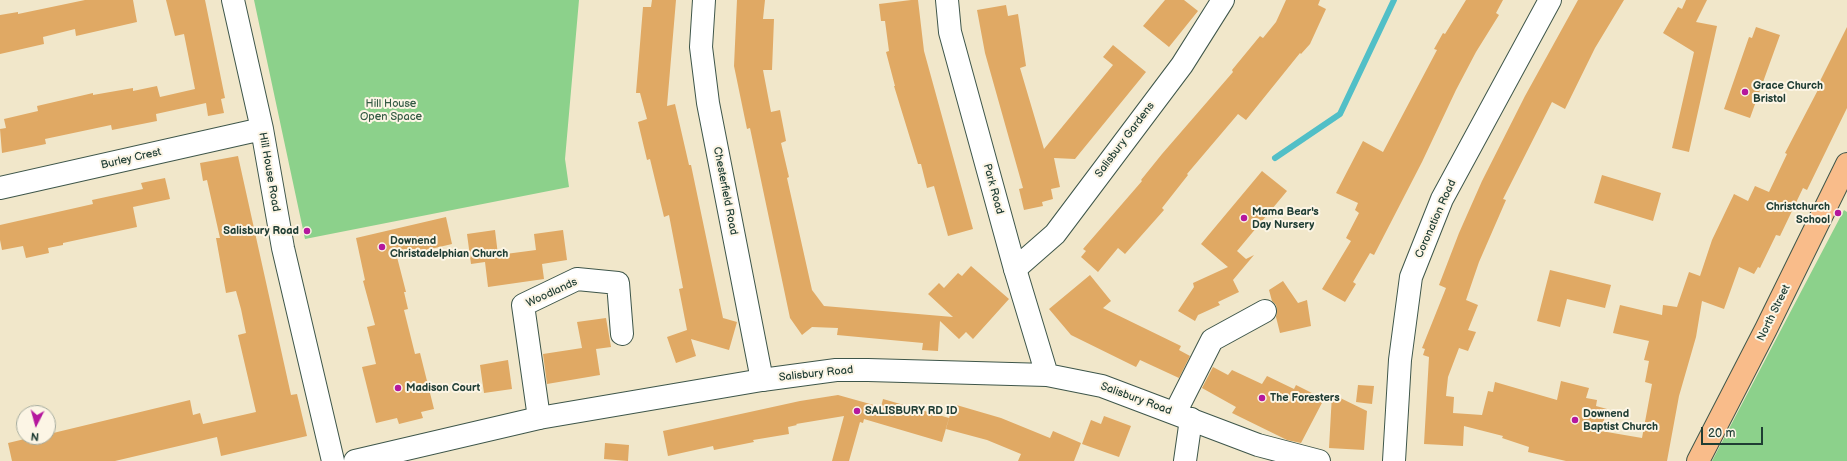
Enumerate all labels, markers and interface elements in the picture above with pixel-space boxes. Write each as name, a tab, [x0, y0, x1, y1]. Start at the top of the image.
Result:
place label: Grace Church Bristol	[1753, 79, 1823, 105]
marker: Grace Church Bristol	[1740, 87, 1750, 97]
park label: Hill House Open Space	[360, 97, 422, 123]
street label: Salisbury Gardens	[1092, 100, 1158, 180]
street label: Hill House Road	[256, 131, 282, 213]
street label: Burley Crest	[100, 146, 162, 172]
street label: Chesterfield Road	[710, 146, 740, 236]
street label: Park Road	[980, 162, 1006, 216]
street label: Coronation Road	[1413, 178, 1459, 260]
place label: Christchurch School	[1766, 200, 1830, 226]
place label: Mama Bear's Day Nursery	[1252, 205, 1319, 231]
marker: Christchurch School	[1833, 208, 1843, 218]
marker: Mama Bear's Day Nursery	[1239, 213, 1249, 223]
place label: Salisbury Road	[223, 224, 299, 238]
marker: Salisbury Road	[302, 226, 312, 236]
place label: Downend Christadelphian Church	[390, 234, 508, 260]
marker: Downend Christadelphian Church	[377, 242, 387, 252]
street label: Woodlands	[524, 275, 580, 311]
street label: North Street	[1755, 283, 1793, 343]
street label: Salisbury Road	[778, 364, 854, 384]
street label: Salisbury Road	[1099, 380, 1173, 418]
place label: Madison Court	[406, 381, 480, 395]
marker: Madison Court	[393, 383, 403, 393]
place label: The Foresters	[1270, 391, 1340, 405]
marker: The Foresters	[1257, 393, 1267, 403]
place label: SALISBURY RD ID	[865, 404, 957, 418]
north arrow	[16, 405, 56, 445]
marker: SALISBURY RD ID	[852, 406, 862, 416]
place label: Downend Baptist Church	[1583, 407, 1658, 433]
marker: Downend Baptist Church	[1570, 415, 1580, 425]
scale bar	[1703, 419, 1765, 445]
text: 20 m	[1708, 426, 1735, 441]
text: N	[30, 430, 40, 443]

